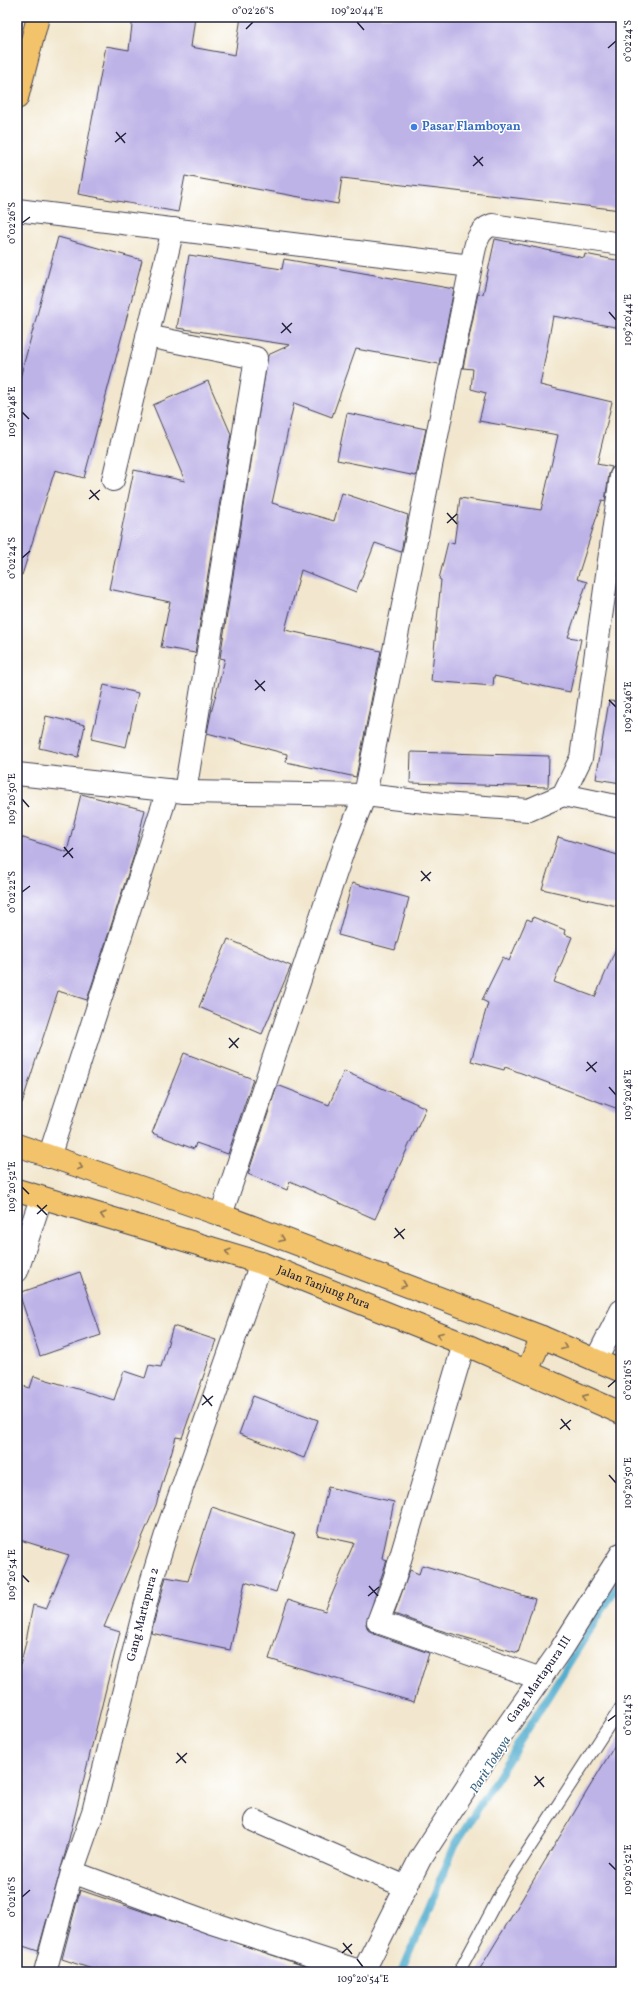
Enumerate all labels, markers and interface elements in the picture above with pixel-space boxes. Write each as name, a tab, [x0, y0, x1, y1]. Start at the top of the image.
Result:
text: 0°02'26"S	[232, 4, 274, 18]
text: 109°20'44"E	[331, 4, 383, 18]
text: 0°02'24"S	[621, 20, 635, 62]
place label: Pasar Flamboyan	[422, 119, 521, 135]
marker: Pasar Flamboyan	[409, 122, 419, 132]
text: 0°02'26"S	[5, 202, 19, 244]
text: 109°20'44"E	[621, 294, 635, 346]
text: 109°20'48"E	[5, 386, 19, 438]
text: 0°02'24"S	[5, 537, 19, 579]
text: 109°20'46"E	[621, 681, 635, 733]
text: 109°20'50"E	[5, 773, 19, 825]
text: 0°02'22"S	[5, 871, 19, 913]
text: 109°20'48"E	[621, 1069, 635, 1121]
text: 109°20'52"E	[5, 1161, 19, 1213]
one-way arrow	[77, 1163, 84, 1171]
one-way arrow	[100, 1211, 107, 1220]
one-way arrow	[278, 1234, 285, 1242]
one-way arrow	[224, 1249, 231, 1257]
street label: Jalan Tanjung Pura	[275, 1262, 372, 1314]
one-way arrow	[400, 1280, 407, 1288]
one-way arrow	[437, 1331, 444, 1339]
one-way arrow	[561, 1342, 568, 1350]
text: 0°02'16"S	[621, 1360, 635, 1400]
one-way arrow	[582, 1394, 590, 1402]
text: 109°20'50"E	[621, 1457, 635, 1509]
text: 109°20'54"E	[5, 1549, 19, 1601]
street label: Gang Martapura 2	[123, 1566, 163, 1663]
street label: Gang Martapura III	[504, 1633, 575, 1726]
text: 0°02'14"S	[621, 1694, 635, 1736]
water label: Parit Tokaya	[466, 1733, 516, 1797]
text: 109°20'52"E	[621, 1844, 635, 1896]
text: 0°02'16"S	[5, 1877, 19, 1917]
text: 109°20'54"E	[337, 1972, 389, 1986]

